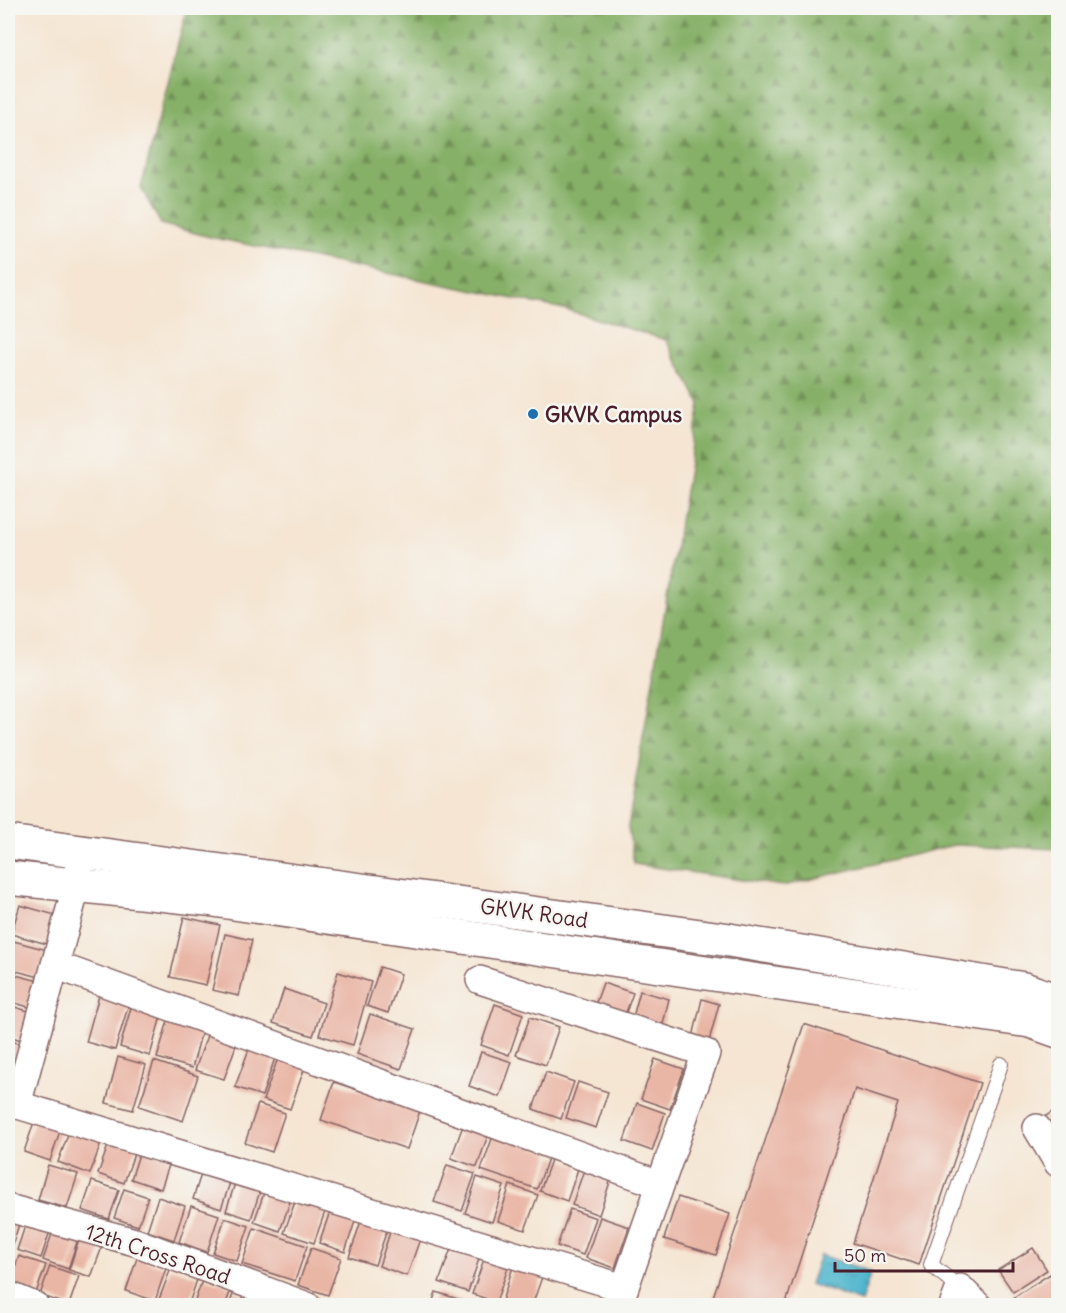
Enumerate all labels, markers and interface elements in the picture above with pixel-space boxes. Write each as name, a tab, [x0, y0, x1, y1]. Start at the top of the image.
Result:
place label: GKVK Campus	[545, 401, 683, 428]
marker: GKVK Campus	[526, 407, 540, 421]
street label: GKVK Road	[478, 892, 590, 934]
street label: 12th Cross Road	[82, 1218, 234, 1290]
scale bar	[835, 1235, 1014, 1273]
text: 50 m	[844, 1244, 886, 1267]

